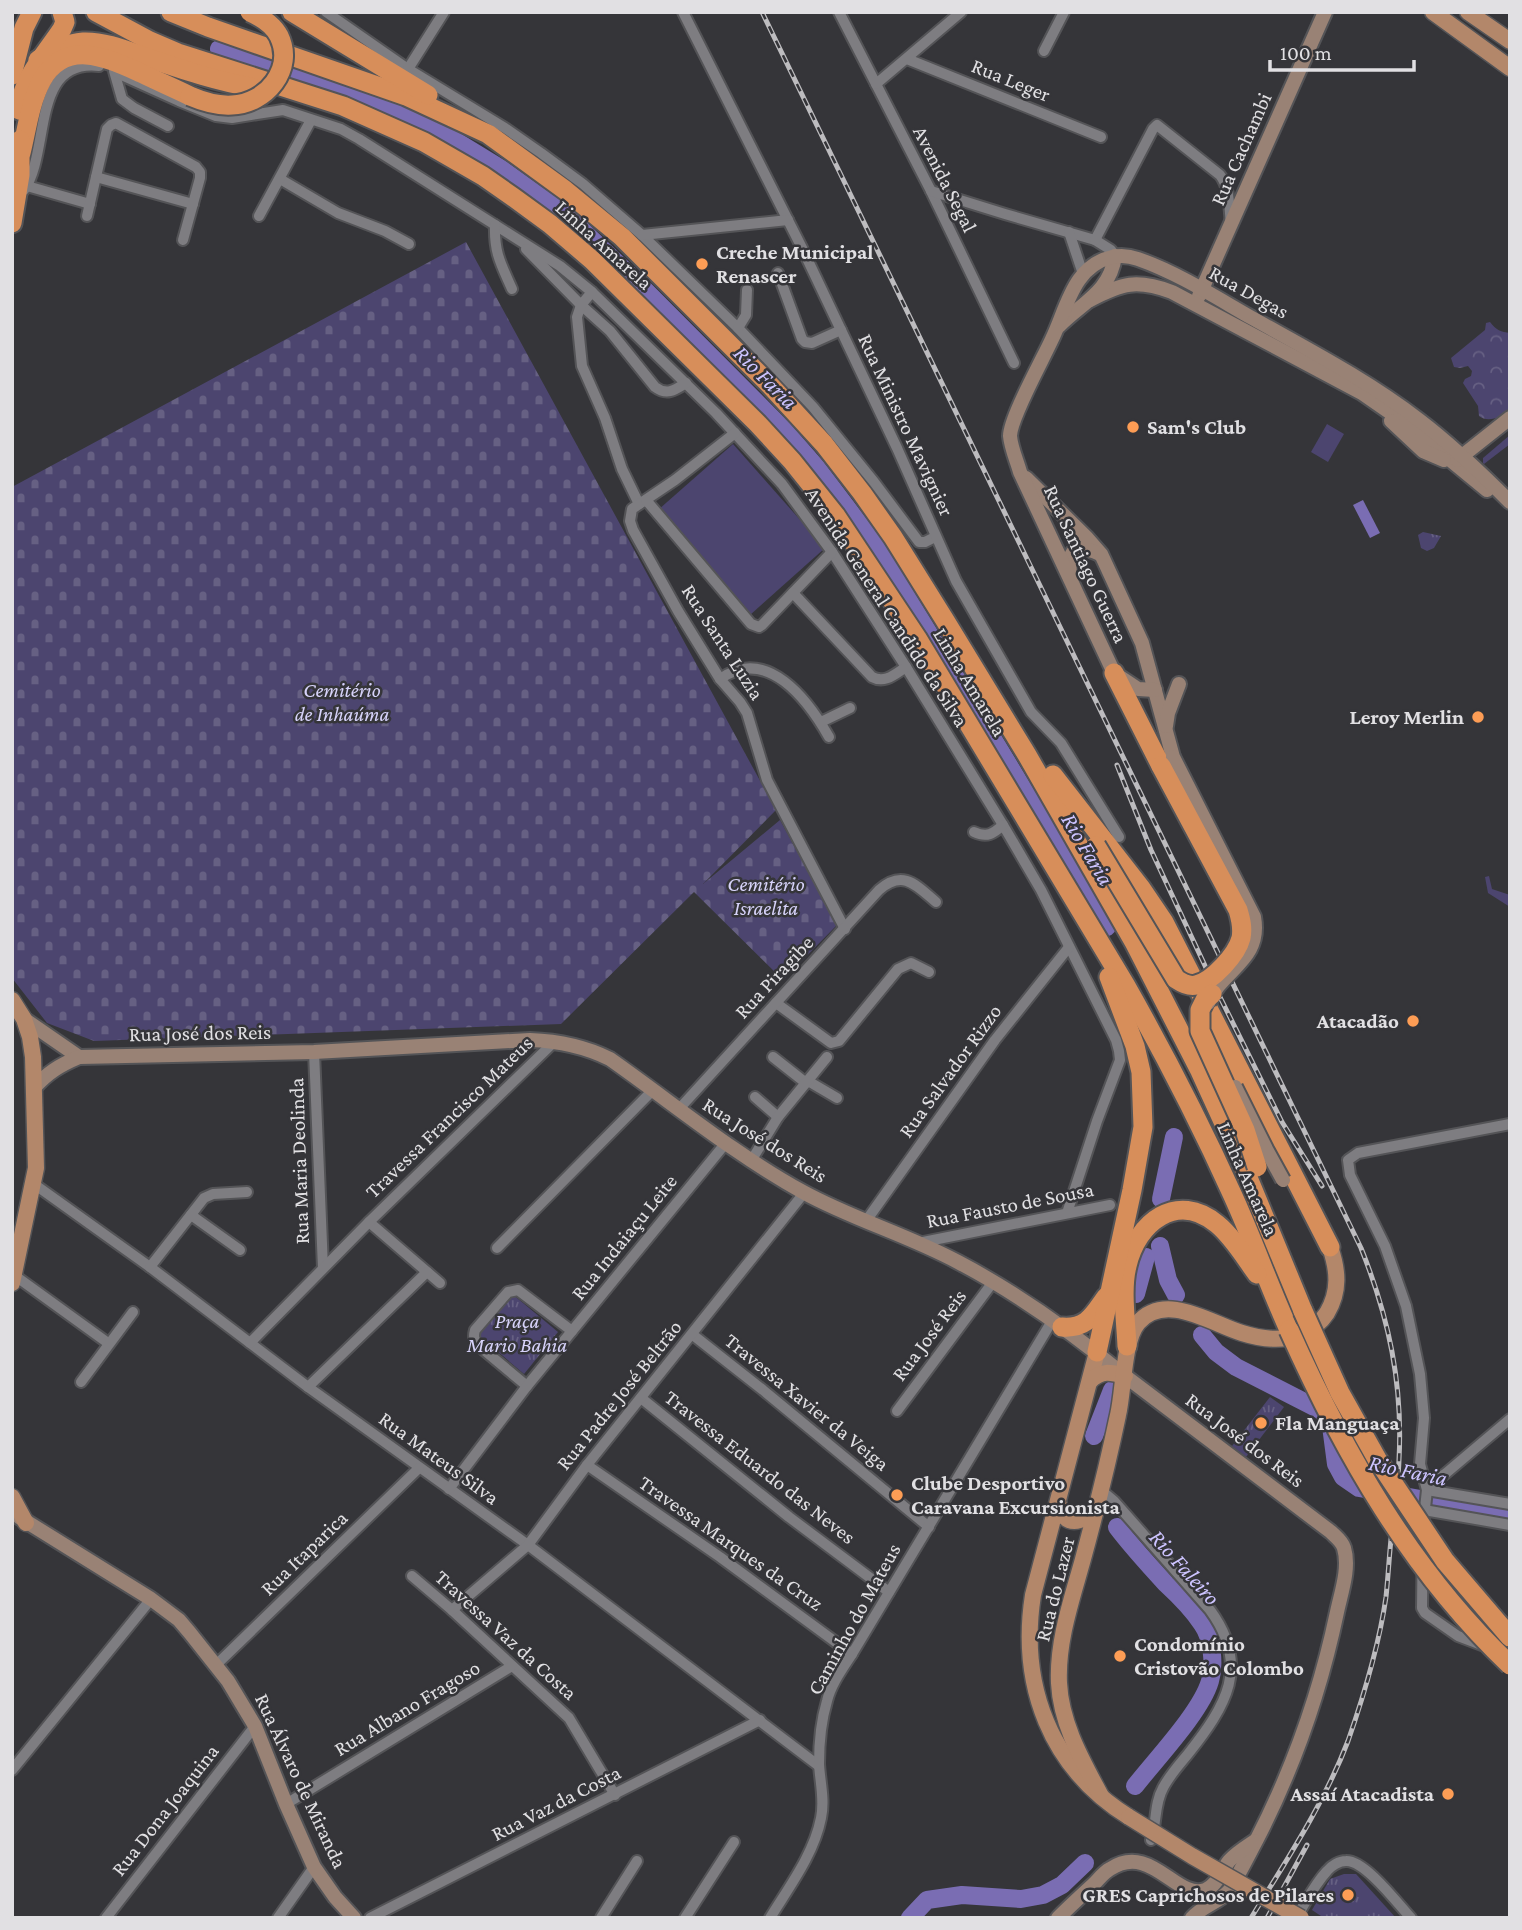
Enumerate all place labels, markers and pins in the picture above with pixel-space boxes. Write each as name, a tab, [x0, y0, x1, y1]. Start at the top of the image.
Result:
place label: Creche Municipal Renascer	[716, 240, 873, 288]
marker: Creche Municipal Renascer	[694, 256, 710, 272]
place label: Sam's Club	[1147, 415, 1246, 439]
marker: Sam's Club	[1125, 419, 1141, 435]
place label: Leroy Merlin	[1350, 705, 1464, 729]
marker: Leroy Merlin	[1470, 709, 1486, 725]
place label: Atacadão	[1316, 1009, 1399, 1033]
marker: Atacadão	[1405, 1013, 1421, 1029]
place label: Fla Manguaça	[1275, 1411, 1400, 1435]
marker: Fla Manguaça	[1253, 1415, 1269, 1431]
place label: Clube Desportivo Caravana Excursionista	[911, 1471, 1120, 1519]
marker: Clube Desportivo Caravana Excursionista	[889, 1487, 905, 1503]
place label: Condomínio Cristovão Colombo	[1134, 1632, 1304, 1680]
marker: Condomínio Cristovão Colombo	[1112, 1648, 1128, 1664]
place label: Assaí Atacadista	[1290, 1782, 1435, 1806]
marker: Assaí Atacadista	[1440, 1786, 1456, 1802]
place label: GRES Caprichosos de Pilares	[1082, 1883, 1334, 1907]
marker: GRES Caprichosos de Pilares	[1340, 1887, 1356, 1903]

